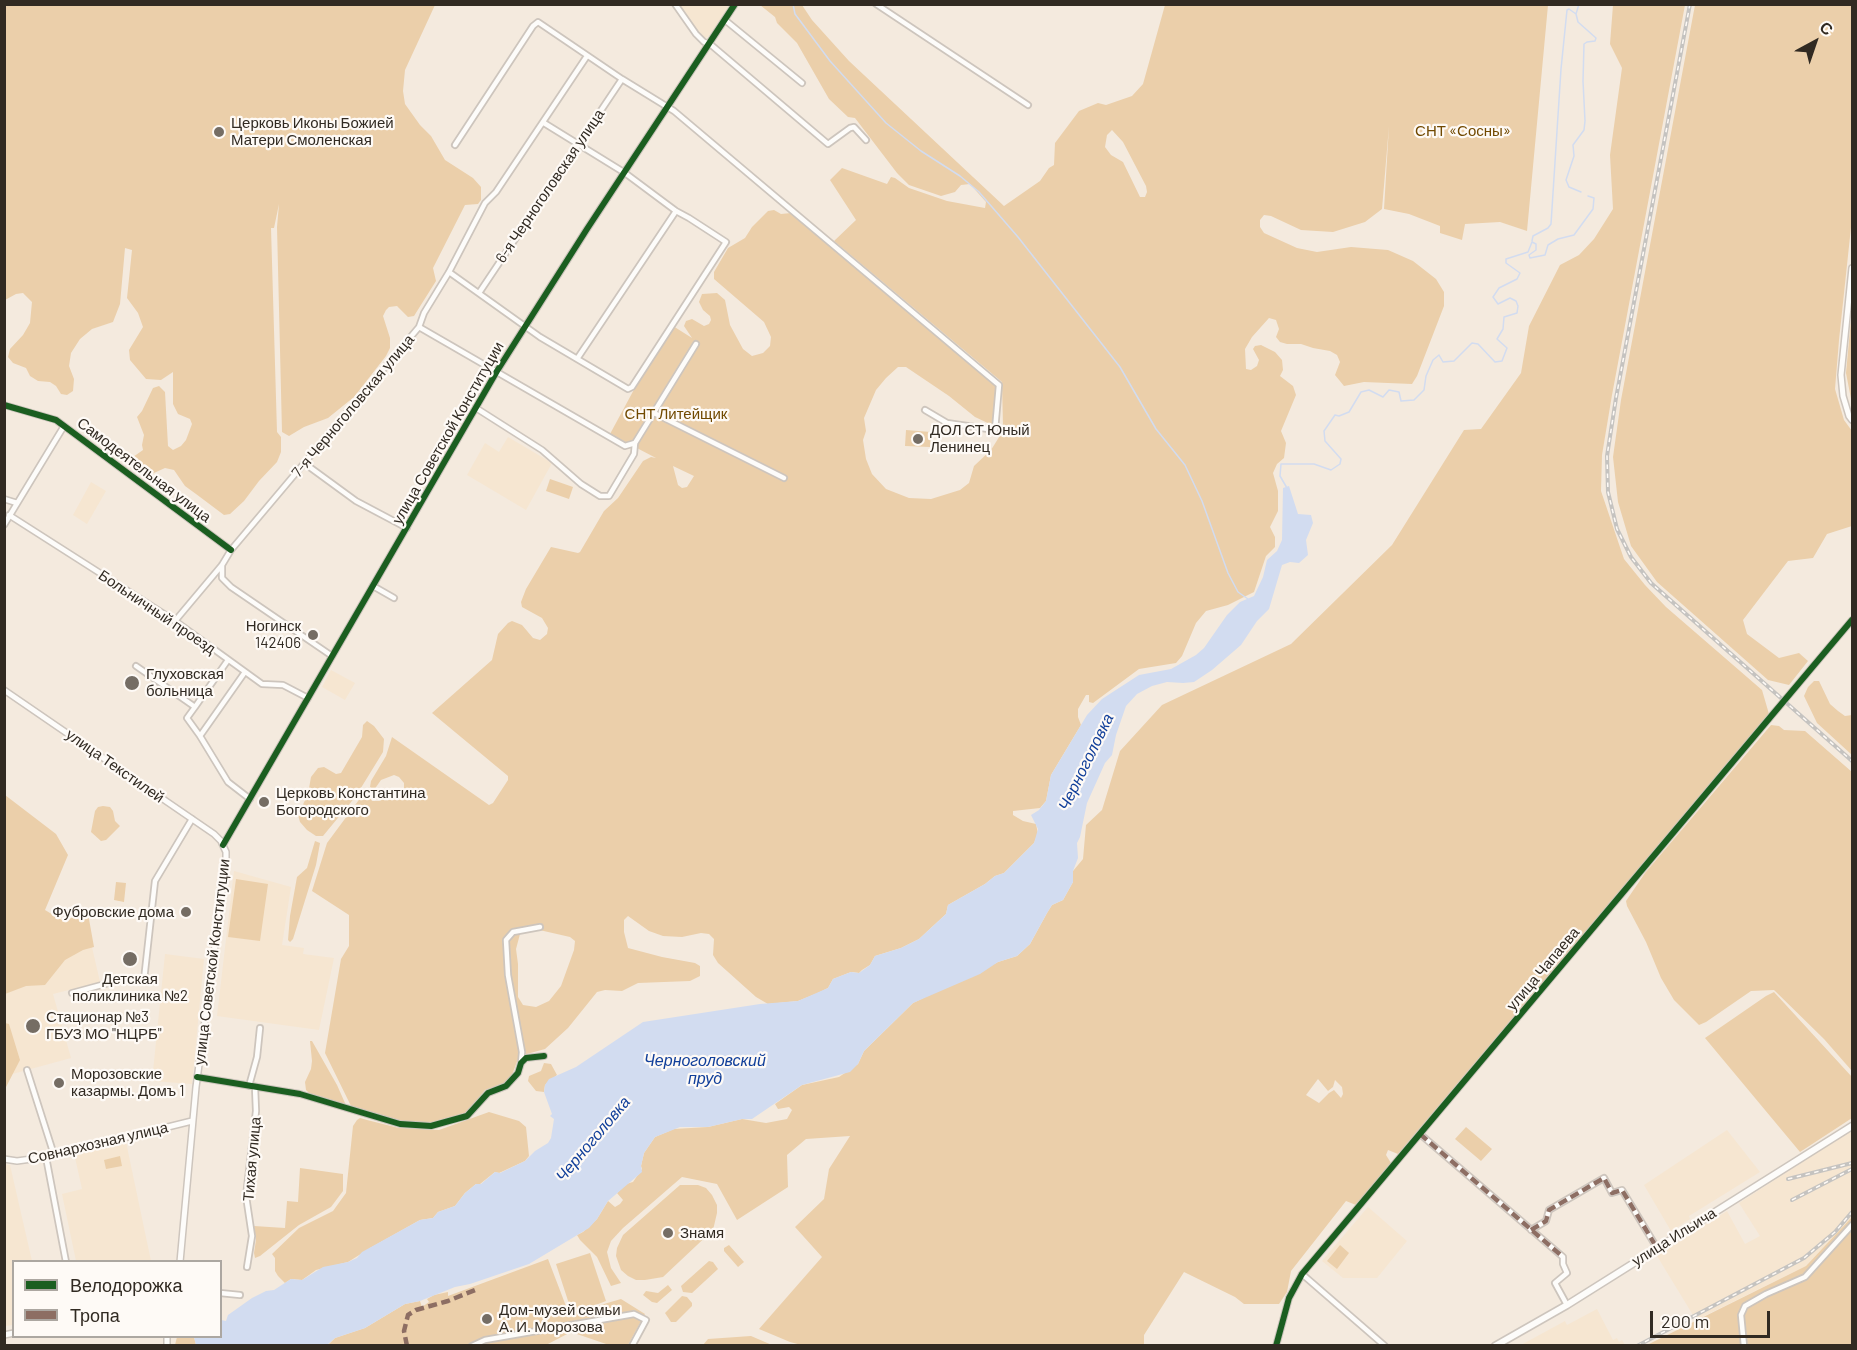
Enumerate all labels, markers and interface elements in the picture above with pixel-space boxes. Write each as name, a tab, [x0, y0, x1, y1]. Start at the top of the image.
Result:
north arrow	[1785, 12, 1845, 72]
text: С	[1816, 17, 1837, 39]
street label: 6-я Черноголовская улица	[492, 106, 608, 266]
place label: Церковь Иконы Божией Матери Смоленская	[231, 114, 394, 149]
park label: СНТ «Сосны»	[1415, 122, 1511, 140]
marker: Церковь Иконы Божией Матери Смоленская	[212, 125, 226, 139]
street label: 7-я Черноголовская улица	[288, 331, 418, 481]
street label: улица Советской Конституции	[388, 339, 508, 527]
park label: СНТ Литейщик	[625, 405, 727, 423]
street label: Самодеятельная улица	[74, 414, 214, 526]
place label: ДОЛ СТ Юный Ленинец	[930, 421, 1030, 456]
marker: ДОЛ СТ Юный Ленинец	[911, 432, 925, 446]
street label: Больничный проезд	[95, 566, 219, 658]
place label: Ногинск 142406	[246, 617, 301, 652]
marker: Ногинск 142406	[306, 628, 320, 642]
place label: Глуховская больница	[146, 665, 224, 700]
marker: Глуховская больница	[123, 674, 141, 692]
water label: Черноголовка	[1054, 710, 1118, 814]
street label: улица Текстилей	[62, 725, 168, 807]
place label: Церковь Константина Богородского	[276, 784, 426, 819]
marker: Церковь Константина Богородского	[257, 795, 271, 809]
street label: улица Советской Конституции	[190, 858, 234, 1066]
place label: Фубровские дома	[52, 903, 174, 921]
marker: Фубровские дома	[179, 905, 193, 919]
street label: улица Чапаева	[1503, 924, 1583, 1014]
marker: Детская поликлиника №2	[121, 950, 139, 968]
place label: Детская поликлиника №2	[72, 970, 188, 1005]
place label: Стационар №3 ГБУЗ МО "НЦРБ"	[46, 1008, 162, 1043]
marker: Стационар №3 ГБУЗ МО "НЦРБ"	[24, 1017, 42, 1035]
water label: Черноголовский пруд	[644, 1051, 766, 1089]
place label: Морозовские казармы. Домъ 1	[71, 1065, 184, 1100]
marker: Морозовские казармы. Домъ 1	[52, 1076, 66, 1090]
water label: Черноголовка	[552, 1093, 634, 1185]
street label: Тихая улица	[239, 1116, 265, 1202]
street label: Совнархозная улица	[26, 1118, 170, 1168]
street label: улица Ильича	[1628, 1204, 1720, 1270]
place label: Знамя	[680, 1224, 724, 1242]
marker: Знамя	[661, 1226, 675, 1240]
legend	[12, 1260, 222, 1338]
text: Велодорожка	[70, 1274, 182, 1296]
scale bar	[1653, 1299, 1773, 1337]
place label: Дом-музей семьи А. И. Морозова	[499, 1301, 621, 1336]
text: Тропа	[70, 1304, 120, 1326]
text: 200 m	[1661, 1310, 1709, 1332]
marker: Дом-музей семьи А. И. Морозова	[480, 1312, 494, 1326]

